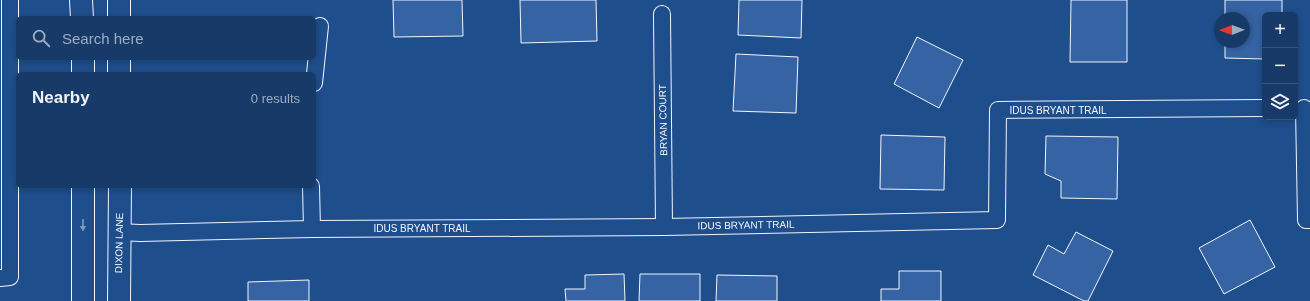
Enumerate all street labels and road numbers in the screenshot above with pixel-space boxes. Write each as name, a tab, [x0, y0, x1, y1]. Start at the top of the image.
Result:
street label: BRYAN COURT	[657, 84, 669, 156]
street label: IDUS BRYANT TRAIL	[1009, 105, 1107, 116]
street label: DIXON LANE	[113, 212, 125, 273]
street label: IDUS BRYANT TRAIL	[697, 219, 795, 231]
street label: IDUS BRYANT TRAIL	[373, 223, 471, 234]

